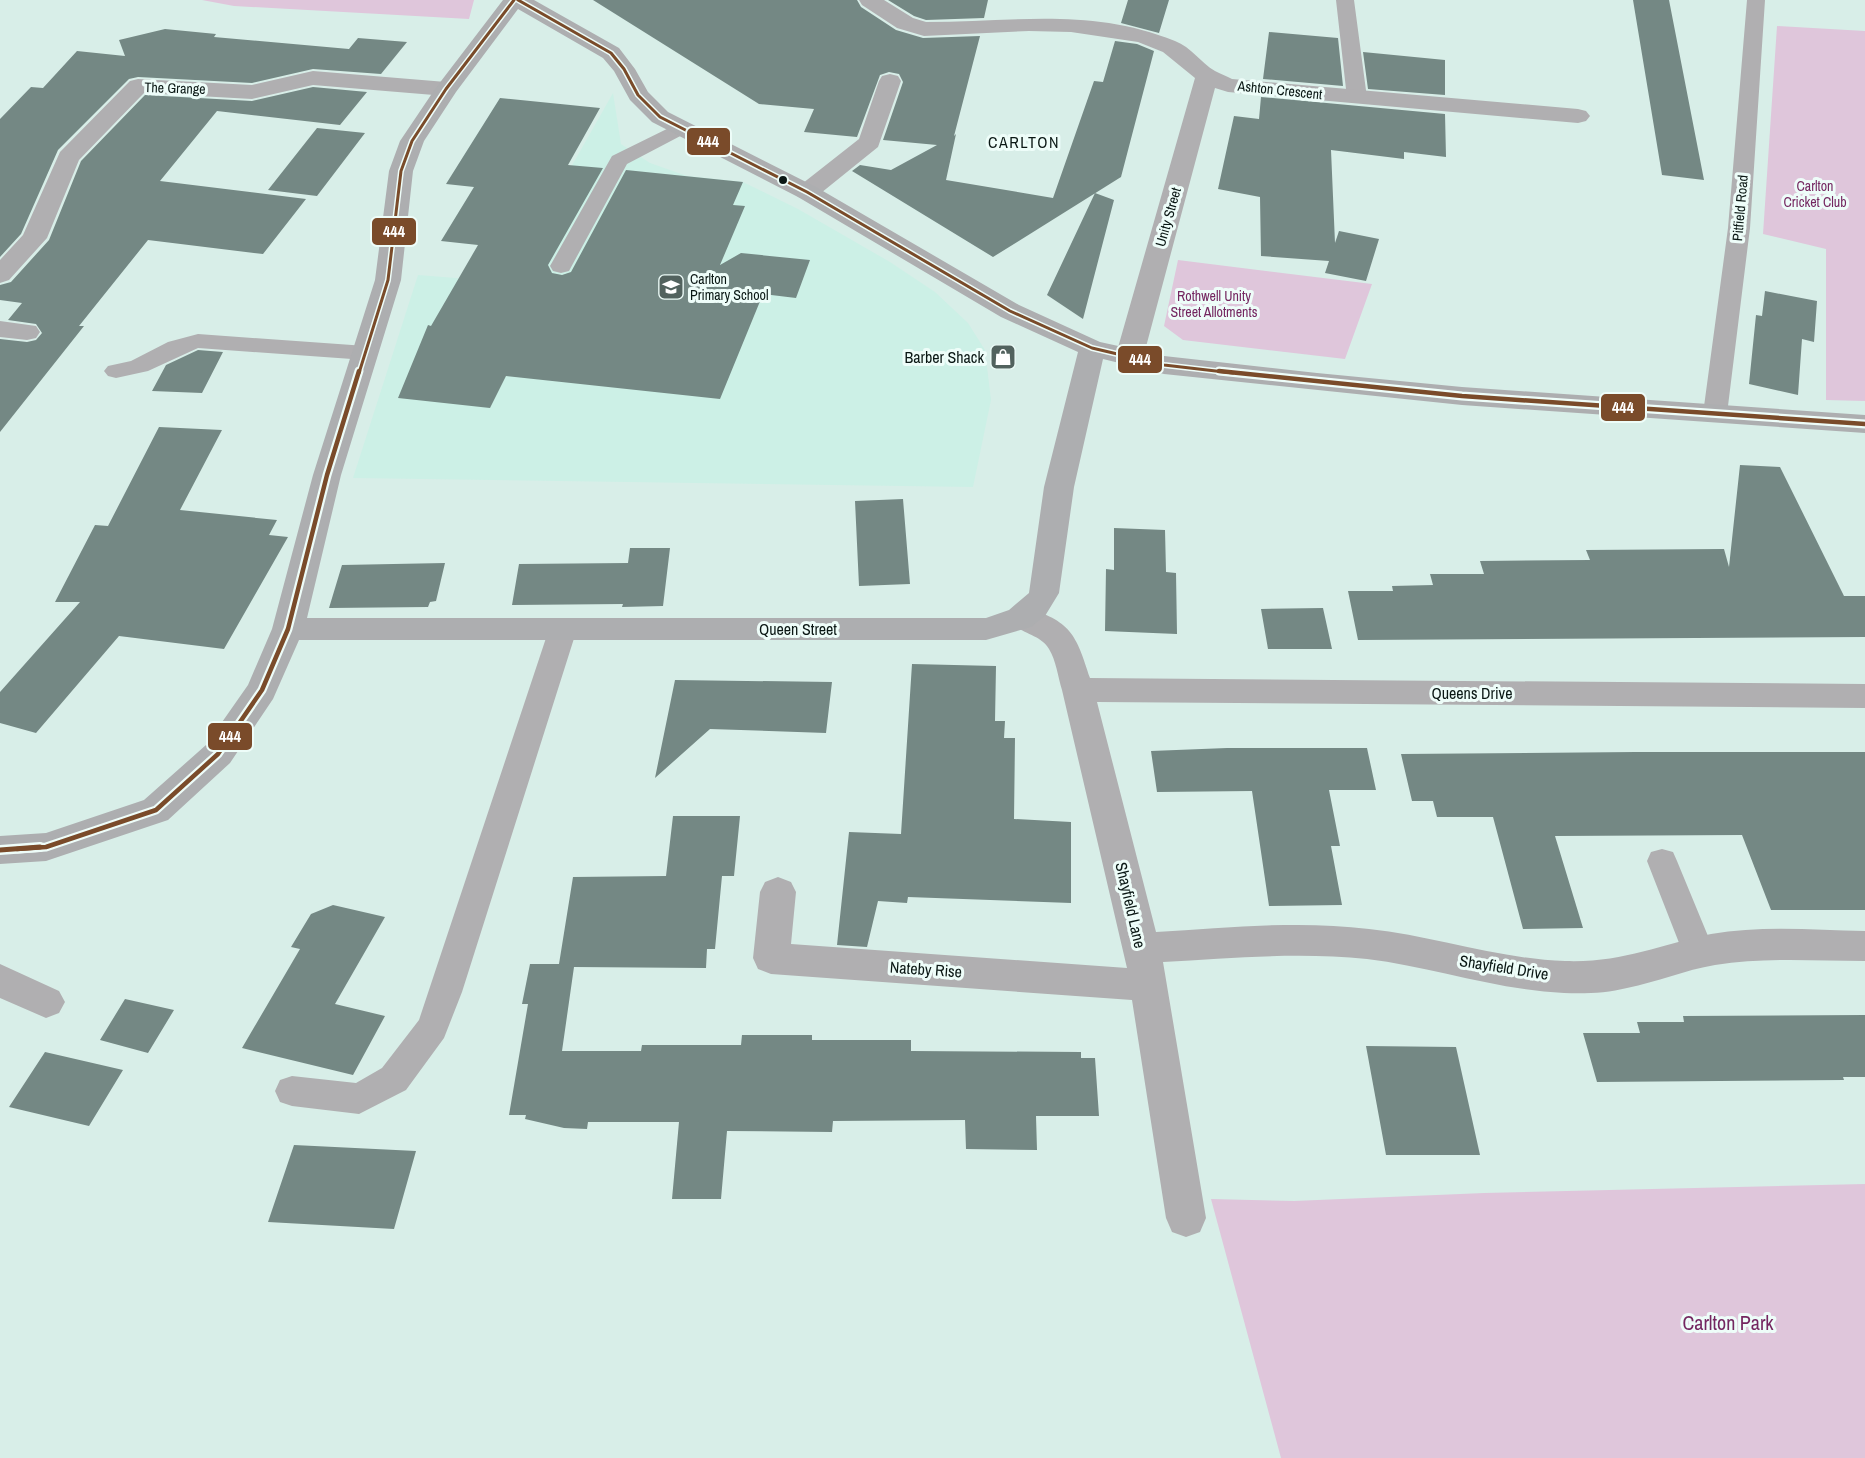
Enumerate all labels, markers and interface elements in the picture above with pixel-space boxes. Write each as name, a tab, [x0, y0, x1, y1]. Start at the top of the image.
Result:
street label: Ashton Crescent	[1236, 77, 1323, 103]
street label: The Grange	[144, 78, 206, 98]
line badge: 444	[686, 127, 731, 156]
text: 444	[697, 130, 720, 152]
district label: CARLTON	[988, 131, 1060, 153]
unlabelled marker	[777, 174, 789, 186]
street label: Pitfield Road	[1728, 174, 1752, 242]
park label: Carlton Cricket Club	[1783, 177, 1847, 211]
street label: Unity Street	[1151, 185, 1185, 249]
line badge: 444	[371, 217, 417, 246]
text: 444	[383, 220, 406, 242]
place label: Carlton Primary School	[690, 270, 768, 304]
school or university icon: Carlton Primary School	[656, 272, 686, 302]
park label: Rothwell Unity Street Allotments	[1171, 287, 1258, 321]
shop icon: Barber Shack	[988, 342, 1018, 372]
line badge: 444	[1117, 345, 1163, 374]
place label: Barber Shack	[905, 346, 984, 368]
text: 444	[1129, 348, 1152, 370]
line badge: 444	[1600, 393, 1646, 422]
text: 444	[1612, 396, 1635, 418]
street label: Queen Street	[759, 618, 837, 640]
street label: Queens Drive	[1432, 682, 1512, 704]
line badge: 444	[207, 722, 253, 751]
text: 444	[219, 725, 242, 747]
street label: Shayfield Lane	[1110, 860, 1152, 950]
street label: Shayfield Drive	[1458, 949, 1550, 985]
street label: Nateby Rise	[889, 956, 963, 982]
park label: Carlton Park	[1682, 1309, 1774, 1336]

